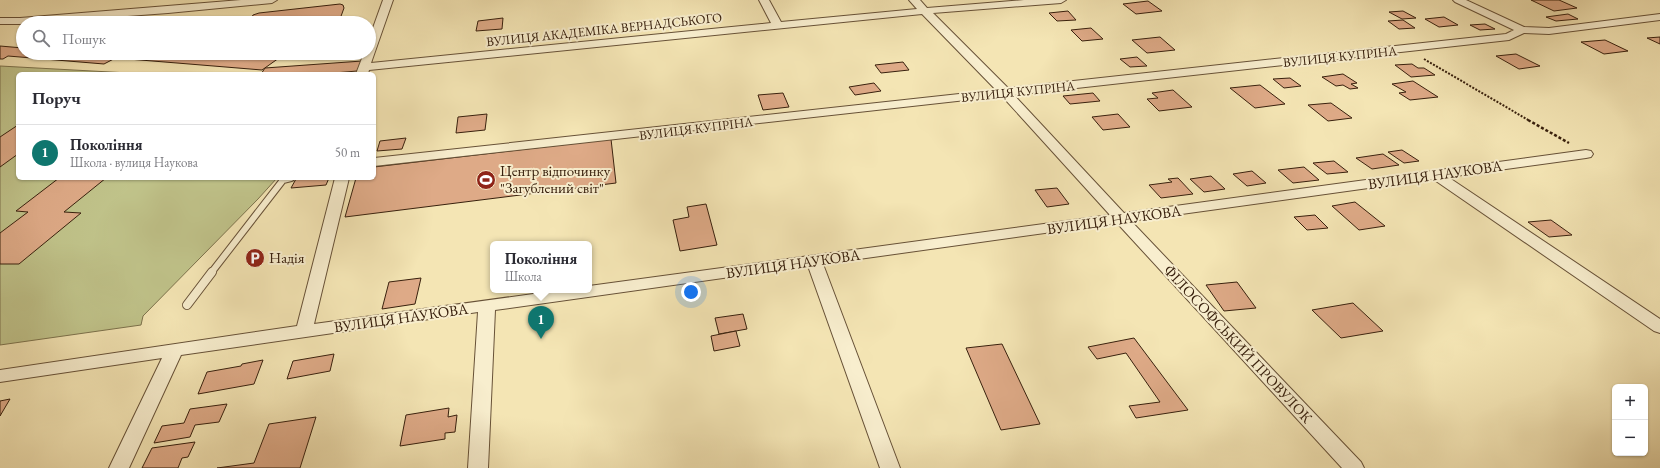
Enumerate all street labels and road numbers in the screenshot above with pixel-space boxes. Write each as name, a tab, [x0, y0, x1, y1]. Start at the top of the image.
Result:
street label: ВУЛИЦЯ АКАДЕМІКА ВЕРНАДСЬКОГО	[485, 9, 723, 50]
street label: ВУЛИЦЯ КУПРІНА	[1282, 42, 1399, 71]
street label: ВУЛИЦЯ КУПРІНА	[960, 77, 1077, 106]
street label: ВУЛИЦЯ КУПРІНА	[638, 113, 755, 144]
street label: ВУЛИЦЯ НАУКОВА	[1367, 156, 1504, 193]
street label: ВУЛИЦЯ НАУКОВА	[1046, 201, 1183, 238]
street label: ВУЛИЦЯ НАУКОВА	[725, 245, 862, 282]
street label: ФІЛОСОФСЬКИЙ ПРОВУЛОК	[1160, 261, 1317, 427]
street label: ВУЛИЦЯ НАУКОВА	[333, 299, 470, 336]

